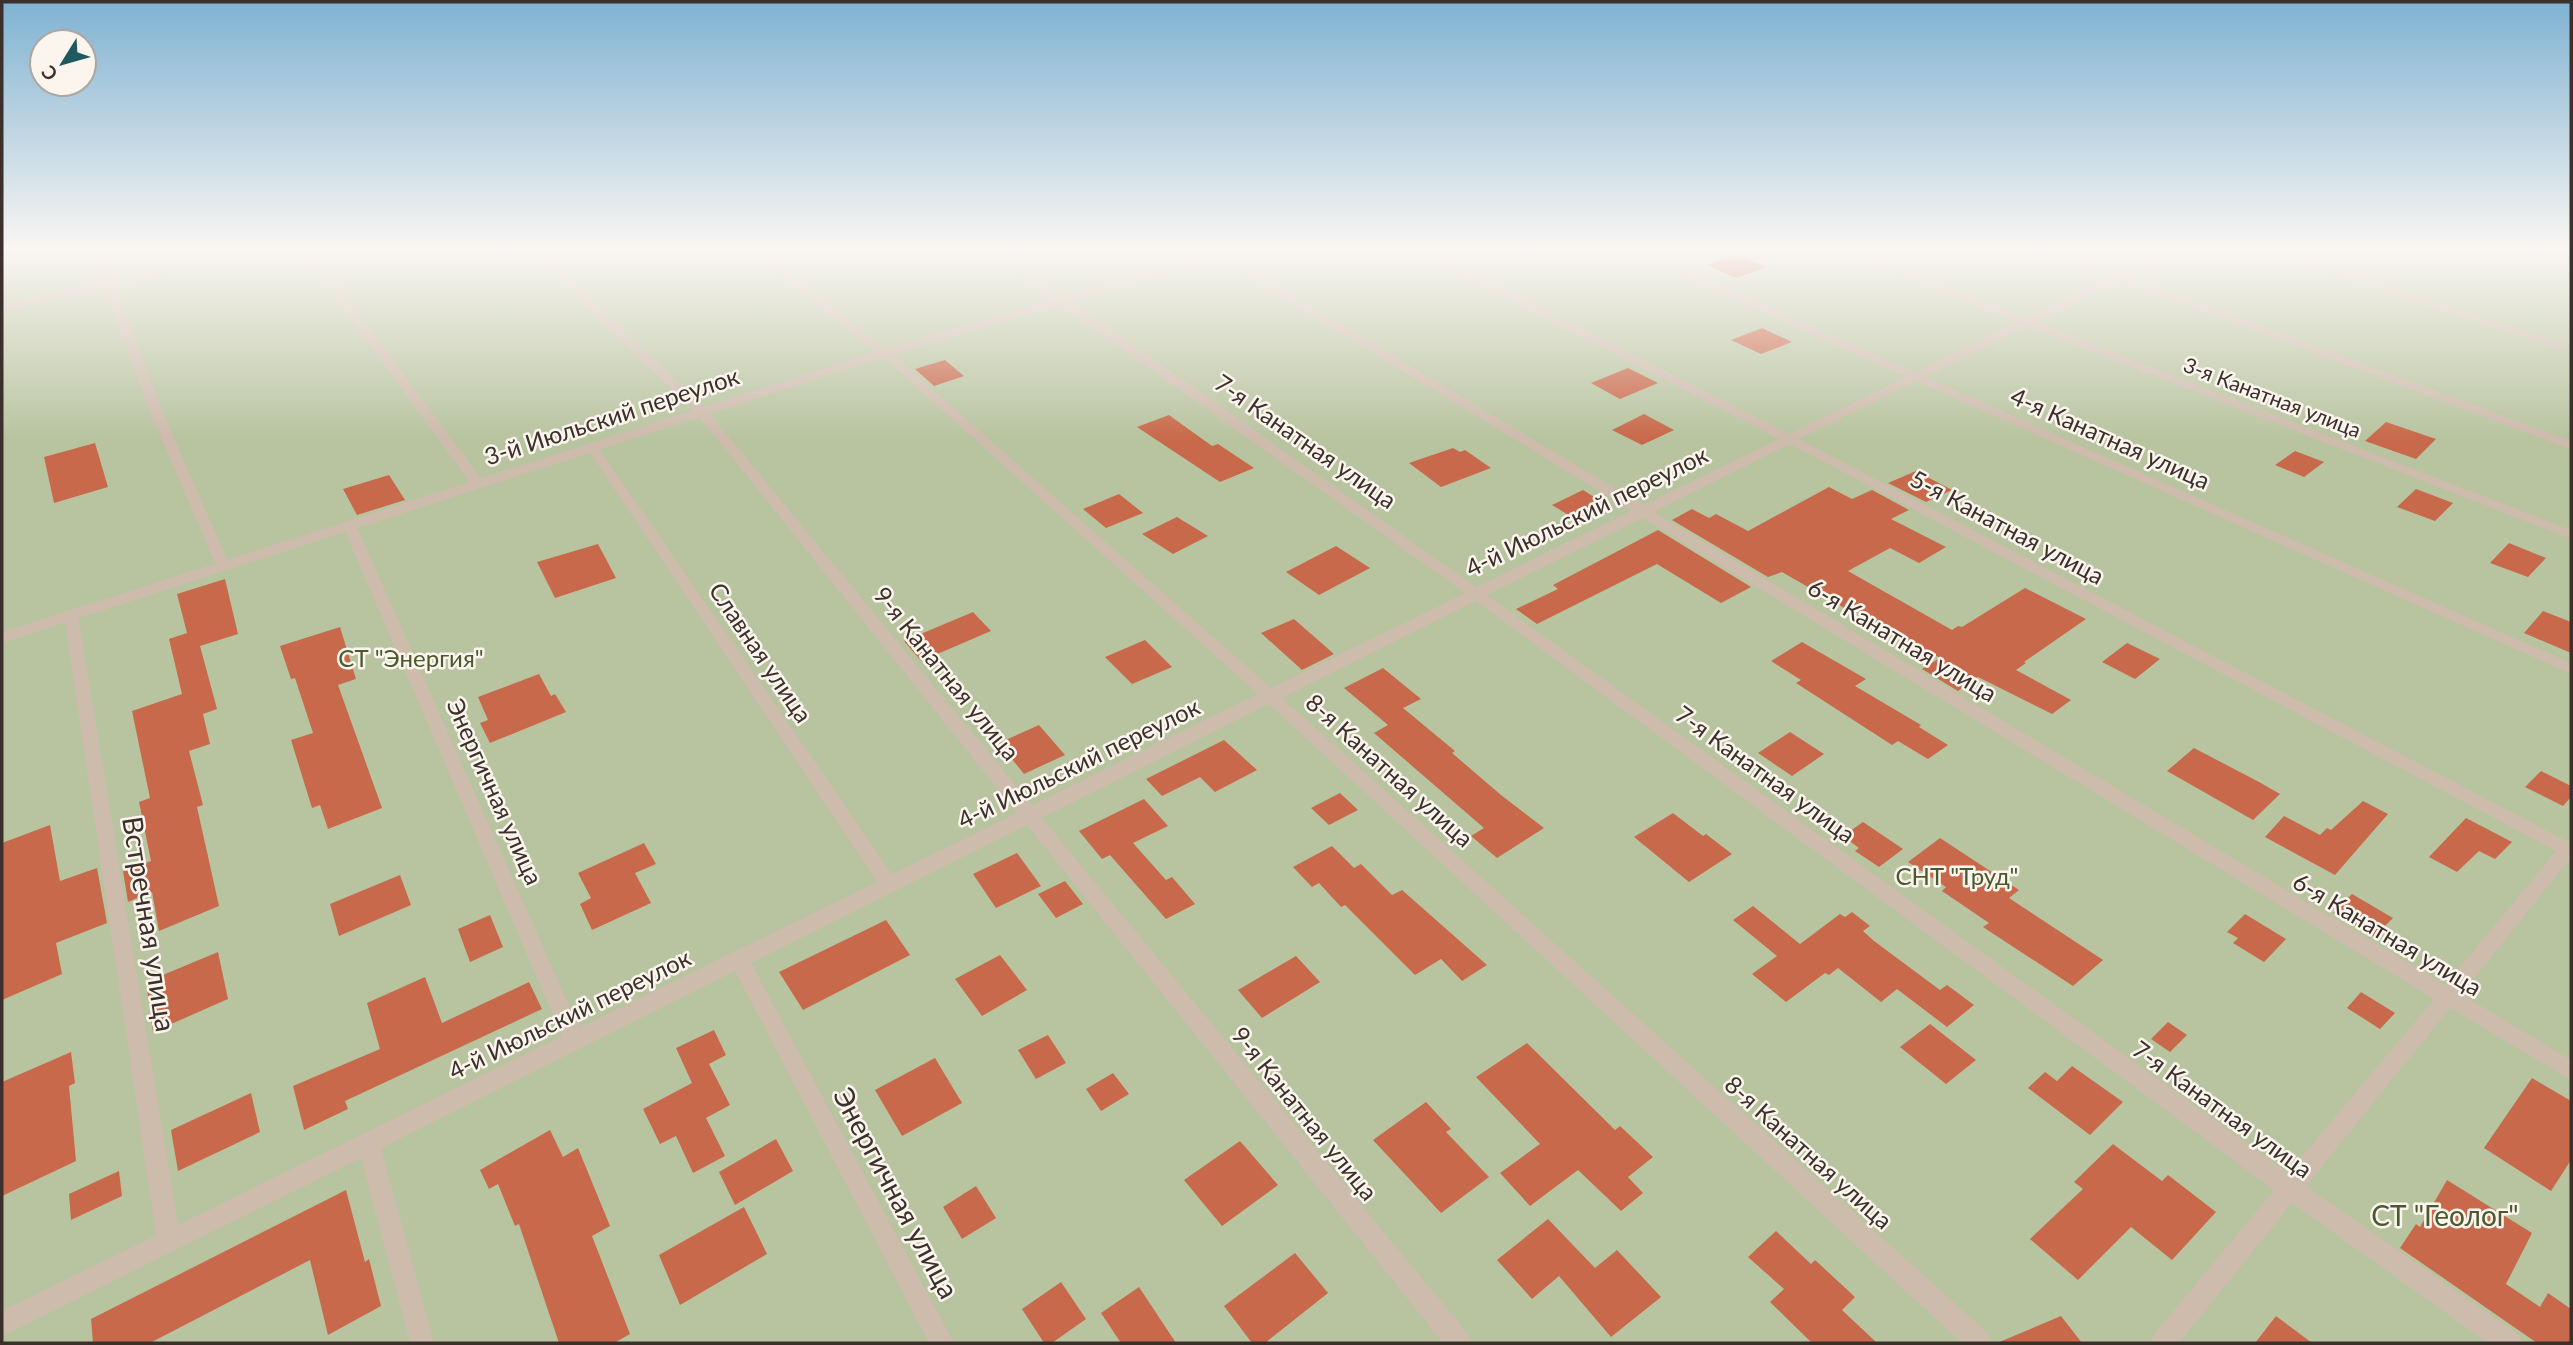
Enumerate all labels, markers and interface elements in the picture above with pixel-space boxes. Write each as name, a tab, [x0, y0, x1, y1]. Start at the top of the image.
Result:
north arrow	[28, 28, 98, 98]
text: С	[36, 61, 62, 85]
street label: 3-я Канатная улица	[2180, 351, 2365, 442]
street label: 3-й Июльский переулок	[481, 361, 743, 470]
street label: 7-я Канатная улица	[1210, 367, 1402, 514]
street label: 4-я Канатная улица	[2007, 381, 2215, 495]
street label: 4-й Июльский переулок	[1461, 439, 1713, 582]
street label: 5-я Канатная улица	[1906, 463, 2109, 590]
street label: 6-я Канатная улица	[1803, 572, 2002, 707]
street label: Славная улица	[704, 577, 819, 728]
street label: 9-я Канатная улица	[868, 580, 1026, 766]
park label: СТ "Энергия"	[338, 643, 484, 672]
street label: 8-я Канатная улица	[1300, 687, 1480, 853]
street label: 4-й Июльский переулок	[953, 691, 1205, 834]
street label: Энергичная улица	[441, 694, 549, 889]
street label: 7-я Канатная улица	[1670, 699, 1861, 849]
street label: Встречная улица	[116, 814, 184, 1034]
park label: СНТ "Труд"	[1896, 861, 2018, 890]
street label: 6-я Канатная улица	[2288, 866, 2487, 1001]
street label: 4-й Июльский переулок	[444, 942, 696, 1085]
street label: 9-я Канатная улица	[1226, 1020, 1384, 1206]
street label: 7-я Канатная улица	[2127, 1034, 2318, 1184]
street label: 8-я Канатная улица	[1719, 1069, 1899, 1235]
street label: Энергичная улица	[827, 1081, 967, 1304]
park label: СТ "Геолог"	[2371, 1198, 2519, 1232]

